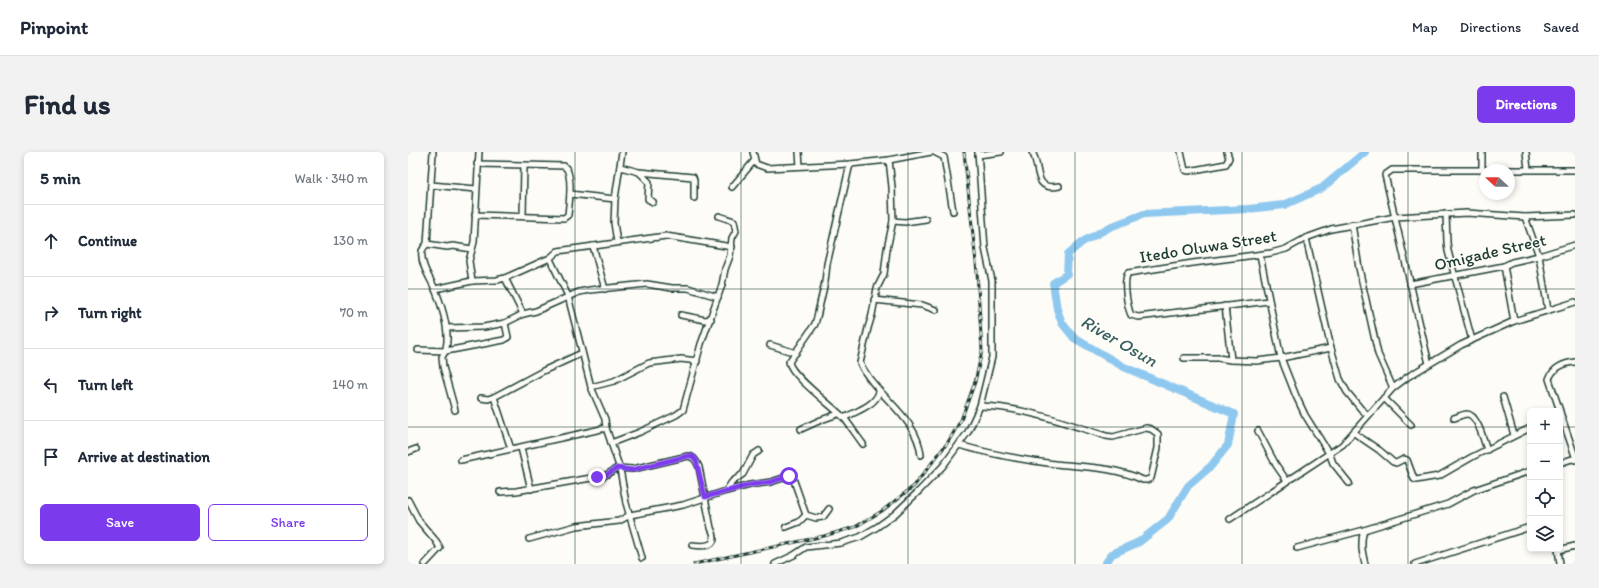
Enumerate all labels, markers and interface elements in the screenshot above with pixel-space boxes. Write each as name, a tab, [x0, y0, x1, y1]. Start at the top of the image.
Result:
text: Pinpoint	[20, 16, 88, 39]
text: Map	[1412, 19, 1438, 36]
text: Directions	[1460, 19, 1521, 36]
text: Saved	[1543, 19, 1579, 36]
button: Directions	[1477, 86, 1575, 123]
text: Find us	[24, 87, 111, 121]
north arrow	[1479, 164, 1515, 200]
text: 5 min	[40, 168, 80, 188]
text: Walk · 340 m	[295, 171, 368, 186]
street label: Itedo Oluwa Street	[1138, 225, 1278, 267]
street label: Omigade Street	[1432, 229, 1548, 275]
icon: ahead	[40, 230, 62, 252]
text: Continue	[78, 232, 137, 250]
text: 130 m	[333, 233, 368, 248]
icon: right	[40, 302, 62, 324]
text: Turn right	[78, 304, 142, 322]
text: 70 m	[340, 305, 368, 320]
water label: River Osun	[1077, 310, 1162, 372]
icon: left	[40, 374, 62, 396]
text: Turn left	[78, 376, 133, 394]
text: 140 m	[332, 377, 368, 392]
map controls	[1527, 408, 1563, 552]
button: +	[1527, 408, 1563, 444]
button: −	[1527, 444, 1563, 480]
icon: arrive	[40, 446, 62, 468]
text: Arrive at destination	[78, 448, 210, 466]
route start	[780, 467, 798, 485]
route end	[588, 468, 606, 486]
button: locate	[1527, 480, 1563, 516]
button: Save	[40, 504, 200, 541]
button: Share	[208, 504, 368, 541]
button: layers	[1527, 516, 1563, 552]

